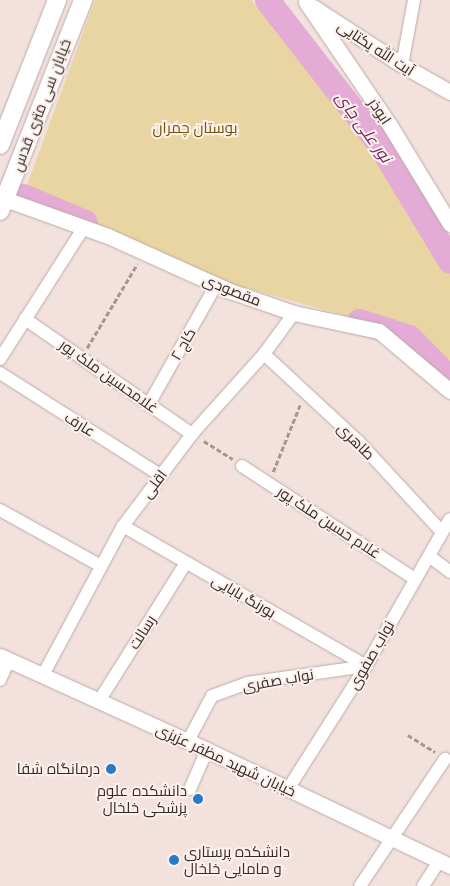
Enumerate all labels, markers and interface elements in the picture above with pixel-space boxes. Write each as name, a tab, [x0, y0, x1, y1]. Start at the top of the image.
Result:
street label: آیت الله یکتایی	[334, 17, 418, 79]
street label: خیابان سی متری قدس	[7, 36, 75, 174]
water label: نور علی چای	[332, 88, 396, 166]
street label: ابوذر	[365, 94, 395, 128]
park label: بوستان چمران	[153, 119, 237, 137]
street label: مقصودی	[200, 270, 264, 310]
street label: کاج ۲	[167, 325, 199, 363]
street label: غلامحسین ملک پور	[56, 335, 162, 417]
street label: عارف	[61, 408, 99, 440]
street label: طاهری	[334, 419, 378, 463]
street label: اقلی	[137, 466, 171, 502]
street label: غلام حسین ملک پور	[274, 482, 384, 562]
street label: بورنگ بابایی	[209, 570, 279, 622]
street label: رسالت	[125, 611, 159, 653]
street label: نواب صفوی	[344, 617, 398, 693]
street label: نواب صفری	[241, 665, 315, 695]
street label: خیابان شهید مظفر عزیزی	[153, 720, 299, 800]
place label: درمانگاه شفا	[17, 760, 100, 778]
marker: درمانگاه شفا	[104, 762, 118, 776]
place label: دانشکده علوم پزشکی خلخال	[97, 781, 187, 816]
marker: دانشکده علوم پزشکی خلخال	[191, 792, 205, 806]
place label: دانشکده پرستاری و مامایی خلخال	[184, 842, 290, 877]
marker: دانشکده پرستاری و مامایی خلخال	[168, 854, 180, 866]

